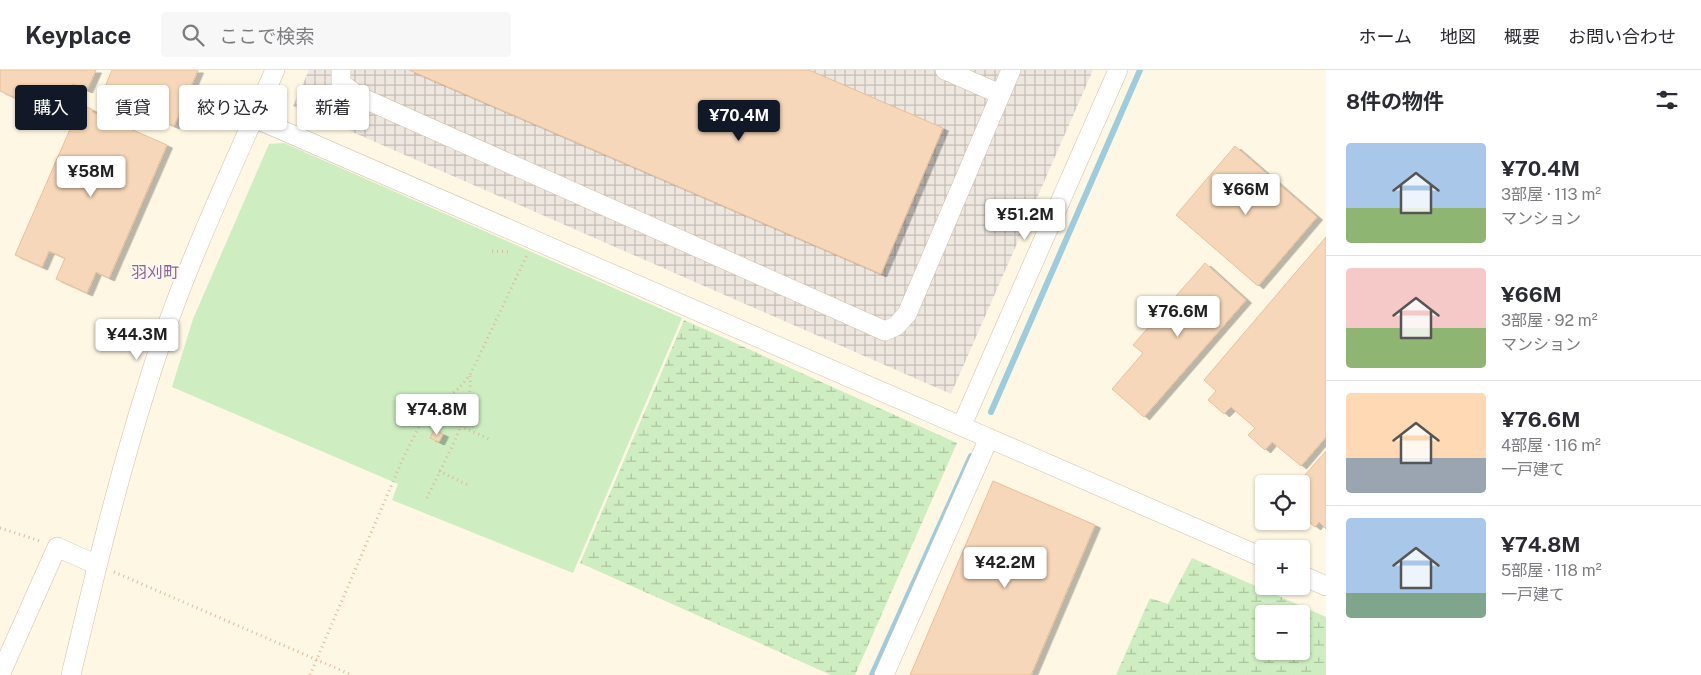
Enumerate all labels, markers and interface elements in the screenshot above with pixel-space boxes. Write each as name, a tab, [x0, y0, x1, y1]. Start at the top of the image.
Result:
search box	[161, 12, 511, 57]
text: Keyplace	[25, 21, 131, 49]
icon: search	[179, 21, 207, 49]
text: ここで検索	[219, 25, 314, 47]
text: ホーム	[1359, 26, 1412, 47]
text: 地図	[1440, 26, 1476, 47]
text: 概要	[1504, 26, 1540, 47]
text: お問い合わせ	[1568, 26, 1676, 47]
chip: 購入	[15, 85, 87, 130]
chip: 賃貸	[97, 85, 169, 130]
chip: 絞り込み	[179, 85, 287, 130]
chip: 新着	[297, 85, 369, 130]
icon: filters	[1653, 86, 1681, 114]
text: 8件の物件	[1346, 89, 1444, 114]
pin: ¥70.4M	[698, 100, 780, 142]
text: ¥70.4M	[709, 106, 769, 125]
pin: ¥58M	[61, 156, 121, 198]
text: ¥70.4M	[1501, 156, 1580, 181]
text: ¥58M	[68, 162, 114, 181]
icon: home	[1386, 163, 1446, 223]
pin: ¥66M	[1216, 174, 1276, 216]
text: ¥66M	[1223, 180, 1269, 199]
text: 3部屋 · 113 m²	[1501, 185, 1601, 204]
pin: ¥51.2M	[984, 198, 1066, 241]
text: ¥51.2M	[996, 205, 1054, 224]
text: マンション	[1501, 209, 1581, 228]
district label: 羽刈町	[131, 263, 179, 282]
text: ¥66M	[1501, 282, 1562, 307]
icon: home	[1386, 288, 1446, 348]
pin: ¥76.6M	[1137, 296, 1219, 338]
text: ¥76.6M	[1148, 302, 1208, 321]
text: 3部屋 · 92 m²	[1501, 311, 1598, 330]
pin: ¥44.3M	[96, 318, 178, 361]
text: ¥44.3M	[106, 325, 168, 344]
text: マンション	[1501, 335, 1581, 354]
pin: ¥74.8M	[396, 394, 478, 436]
text: ¥74.8M	[407, 400, 467, 419]
text: ¥76.6M	[1501, 407, 1580, 432]
icon: home	[1386, 413, 1446, 473]
text: 4部屋 · 116 m²	[1501, 436, 1601, 455]
text: 一戸建て	[1501, 460, 1565, 479]
map controls	[1255, 475, 1310, 660]
button: locate	[1255, 475, 1310, 530]
text: ¥74.8M	[1501, 532, 1581, 557]
icon: home	[1386, 538, 1446, 598]
button: +	[1255, 540, 1310, 595]
pin: ¥42.2M	[964, 546, 1046, 589]
text: ¥42.2M	[975, 553, 1035, 572]
text: 5部屋 · 118 m²	[1501, 561, 1602, 580]
text: 一戸建て	[1501, 585, 1565, 604]
button: −	[1255, 605, 1310, 660]

